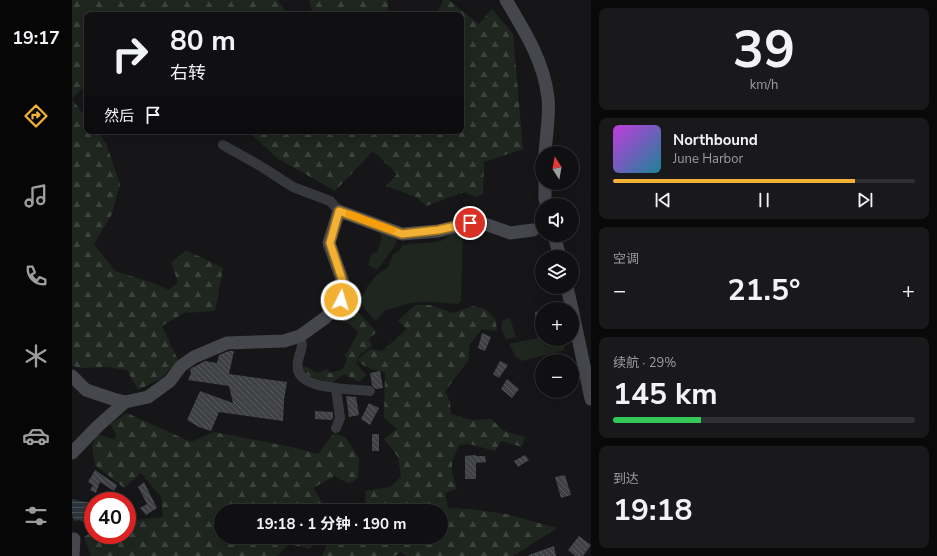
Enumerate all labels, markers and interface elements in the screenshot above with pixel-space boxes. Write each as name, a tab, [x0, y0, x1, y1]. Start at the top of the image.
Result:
text: 39	[733, 14, 795, 85]
text: 80 m	[170, 22, 236, 60]
text: 19:17	[12, 26, 60, 50]
icon: right	[104, 28, 156, 80]
text: 右转	[170, 61, 206, 85]
text: km/h	[750, 76, 778, 94]
icon: directions	[22, 102, 50, 130]
icon: arrive	[142, 104, 164, 126]
text: 然后	[104, 106, 134, 126]
text: Northbound	[673, 130, 758, 150]
north arrow	[535, 146, 579, 190]
map controls	[535, 146, 579, 398]
text: June Harbor	[673, 150, 743, 168]
icon: music	[22, 182, 50, 210]
icon: previous	[652, 189, 674, 211]
icon: pause	[753, 189, 775, 211]
icon: next	[854, 189, 876, 211]
button: sound	[535, 198, 579, 242]
pin	[453, 206, 487, 240]
icon: arrive	[459, 212, 481, 234]
button: layers	[535, 250, 579, 294]
text: 空调	[613, 250, 639, 268]
icon: phone	[22, 262, 50, 290]
text: 21.5°	[728, 270, 800, 311]
text: −	[613, 276, 626, 306]
text: +	[902, 276, 915, 306]
position arrow	[320, 279, 362, 321]
button: +	[535, 302, 579, 346]
icon: climate	[22, 342, 50, 370]
button: −	[535, 354, 579, 398]
text: 续航 · 29%	[613, 354, 676, 372]
text: 145 km	[613, 374, 718, 415]
icon: car	[22, 422, 50, 450]
text: 到达	[613, 470, 639, 488]
text: 19:18	[613, 490, 692, 531]
speed limit sign: 40	[84, 492, 136, 544]
icon: filters	[22, 502, 50, 530]
text: 19:18 · 1 分钟 · 190 m	[256, 514, 406, 534]

